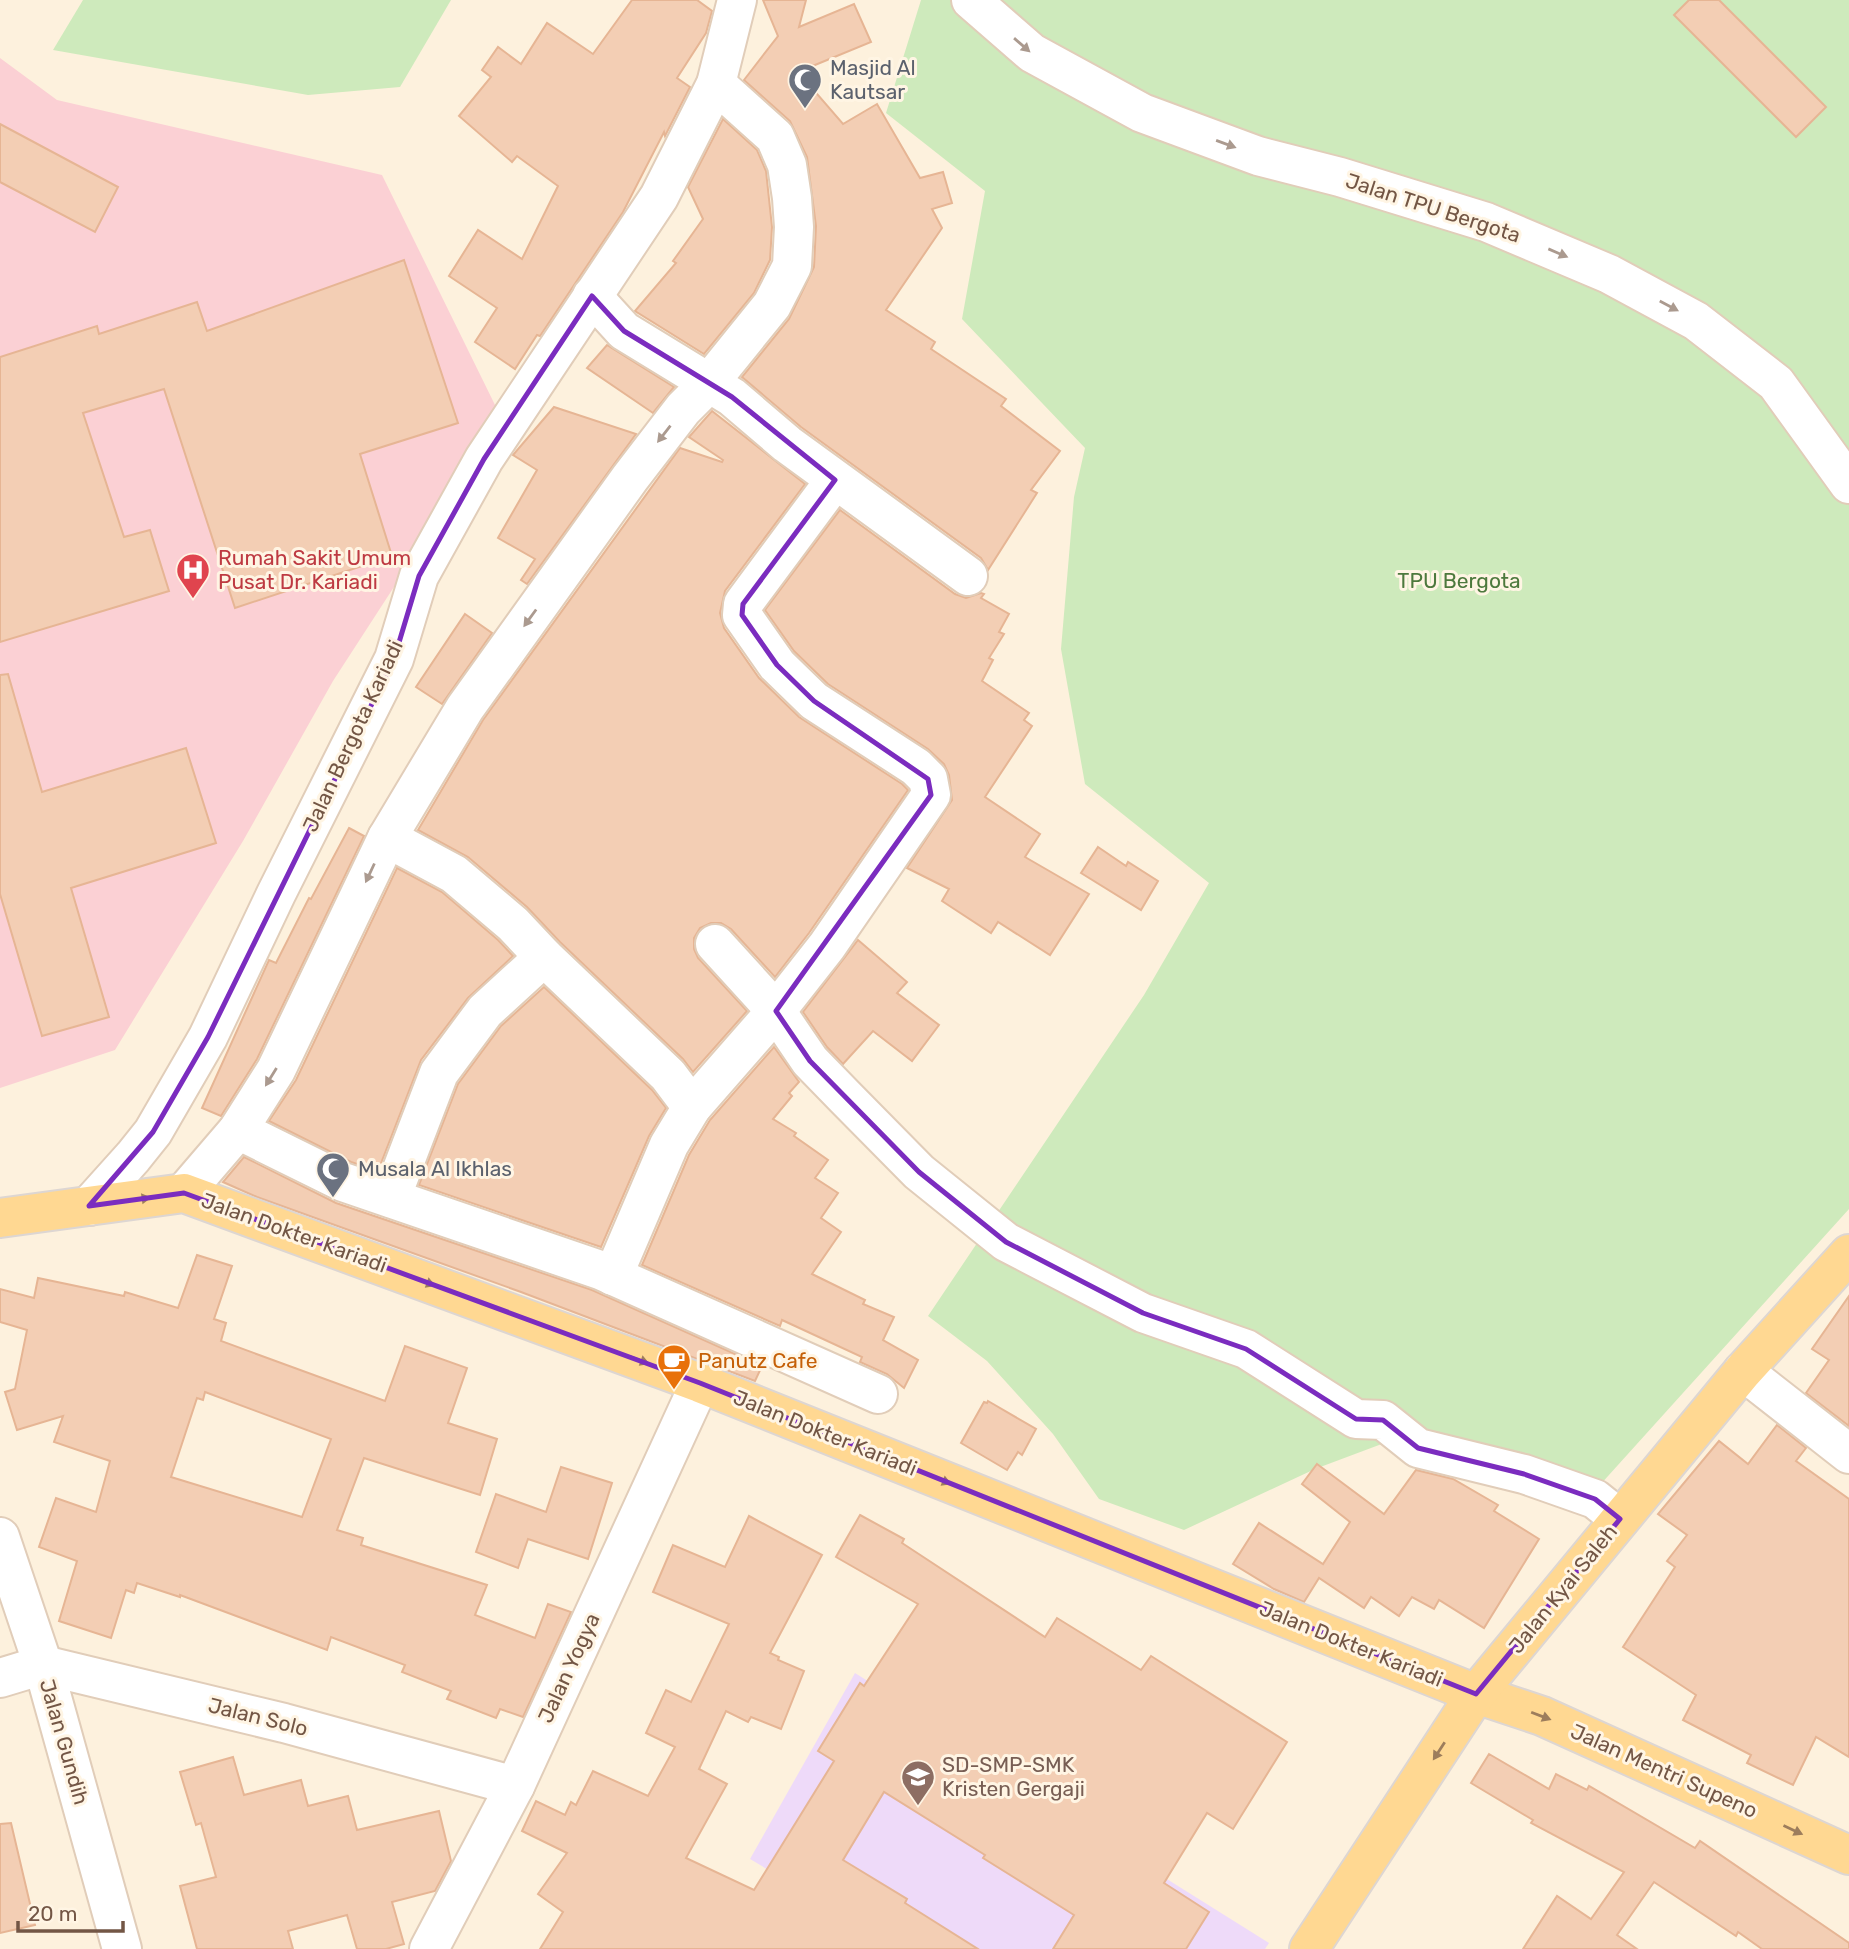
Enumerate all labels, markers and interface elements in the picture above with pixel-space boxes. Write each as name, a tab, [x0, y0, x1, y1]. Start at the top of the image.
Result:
one-way arrow	[1014, 37, 1031, 52]
place label: Masjid Al Kautsar	[830, 55, 916, 104]
mosque icon: Masjid Al Kautsar	[786, 61, 824, 110]
one-way arrow	[1215, 139, 1236, 150]
street label: Jalan TPU Bergota	[1343, 167, 1524, 248]
one-way arrow	[1548, 247, 1568, 259]
one-way arrow	[1659, 301, 1679, 312]
one-way arrow	[657, 425, 671, 443]
place label: Rumah Sakit Umum Pusat Dr. Kariadi	[218, 545, 411, 594]
hospital icon: Rumah Sakit Umum Pusat Dr. Kariadi	[174, 551, 212, 600]
park label: TPU Bergota	[1397, 568, 1521, 593]
one-way arrow	[523, 609, 537, 627]
street label: Jalan Bergota Kariadi	[297, 636, 408, 836]
one-way arrow	[365, 863, 376, 883]
one-way arrow	[265, 1068, 278, 1087]
mosque icon: Musala Al Ikhlas	[314, 1150, 352, 1199]
place label: Musala Al Ikhlas	[358, 1156, 512, 1181]
street label: Jalan Dokter Kariadi	[198, 1187, 390, 1278]
one-way arrow	[130, 1193, 152, 1204]
one-way arrow	[415, 1276, 436, 1287]
cafe icon: Panutz Cafe	[655, 1342, 693, 1391]
place label: Panutz Cafe	[698, 1348, 817, 1373]
one-way arrow	[628, 1355, 649, 1366]
street label: Jalan Dokter Kariadi	[730, 1384, 921, 1481]
one-way arrow	[931, 1474, 952, 1485]
street label: Jalan Kyai Saleh	[1503, 1519, 1622, 1658]
street label: Jalan Dokter Kariadi	[1256, 1595, 1447, 1692]
street label: Jalan Yogya	[532, 1609, 605, 1727]
street label: Jalan Gundih	[35, 1676, 94, 1808]
street label: Jalan Solo	[206, 1692, 310, 1741]
one-way arrow	[1530, 1711, 1551, 1722]
street label: Jalan Mentri Supeno	[1567, 1718, 1761, 1823]
one-way arrow	[1432, 1741, 1445, 1761]
place label: SD-SMP-SMK Kristen Gergaji	[942, 1752, 1085, 1801]
school or university icon: SD-SMP-SMK Kristen Gergaji	[899, 1758, 937, 1807]
one-way arrow	[1783, 1824, 1803, 1835]
scale bar	[18, 1890, 122, 1934]
text: 20 m	[28, 1901, 77, 1926]

